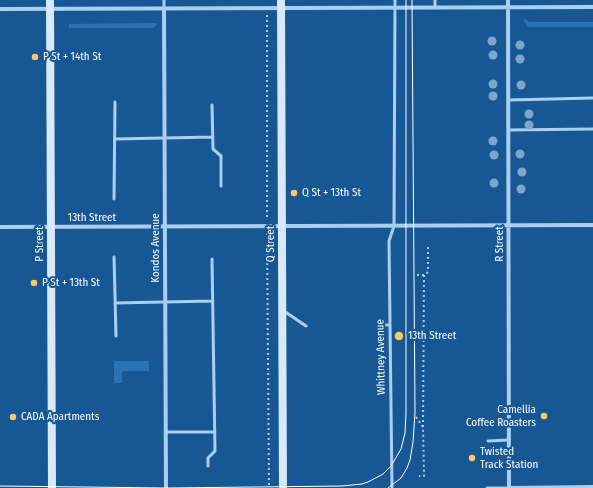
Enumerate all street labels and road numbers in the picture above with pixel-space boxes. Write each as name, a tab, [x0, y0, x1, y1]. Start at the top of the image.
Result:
street label: 13th Street	[68, 211, 116, 225]
street label: Kondos Avenue	[149, 213, 163, 283]
street label: P Street	[33, 226, 47, 262]
street label: Q Street	[264, 226, 278, 262]
street label: R Street	[493, 226, 507, 262]
street label: Whittney Avenue	[374, 319, 388, 395]

